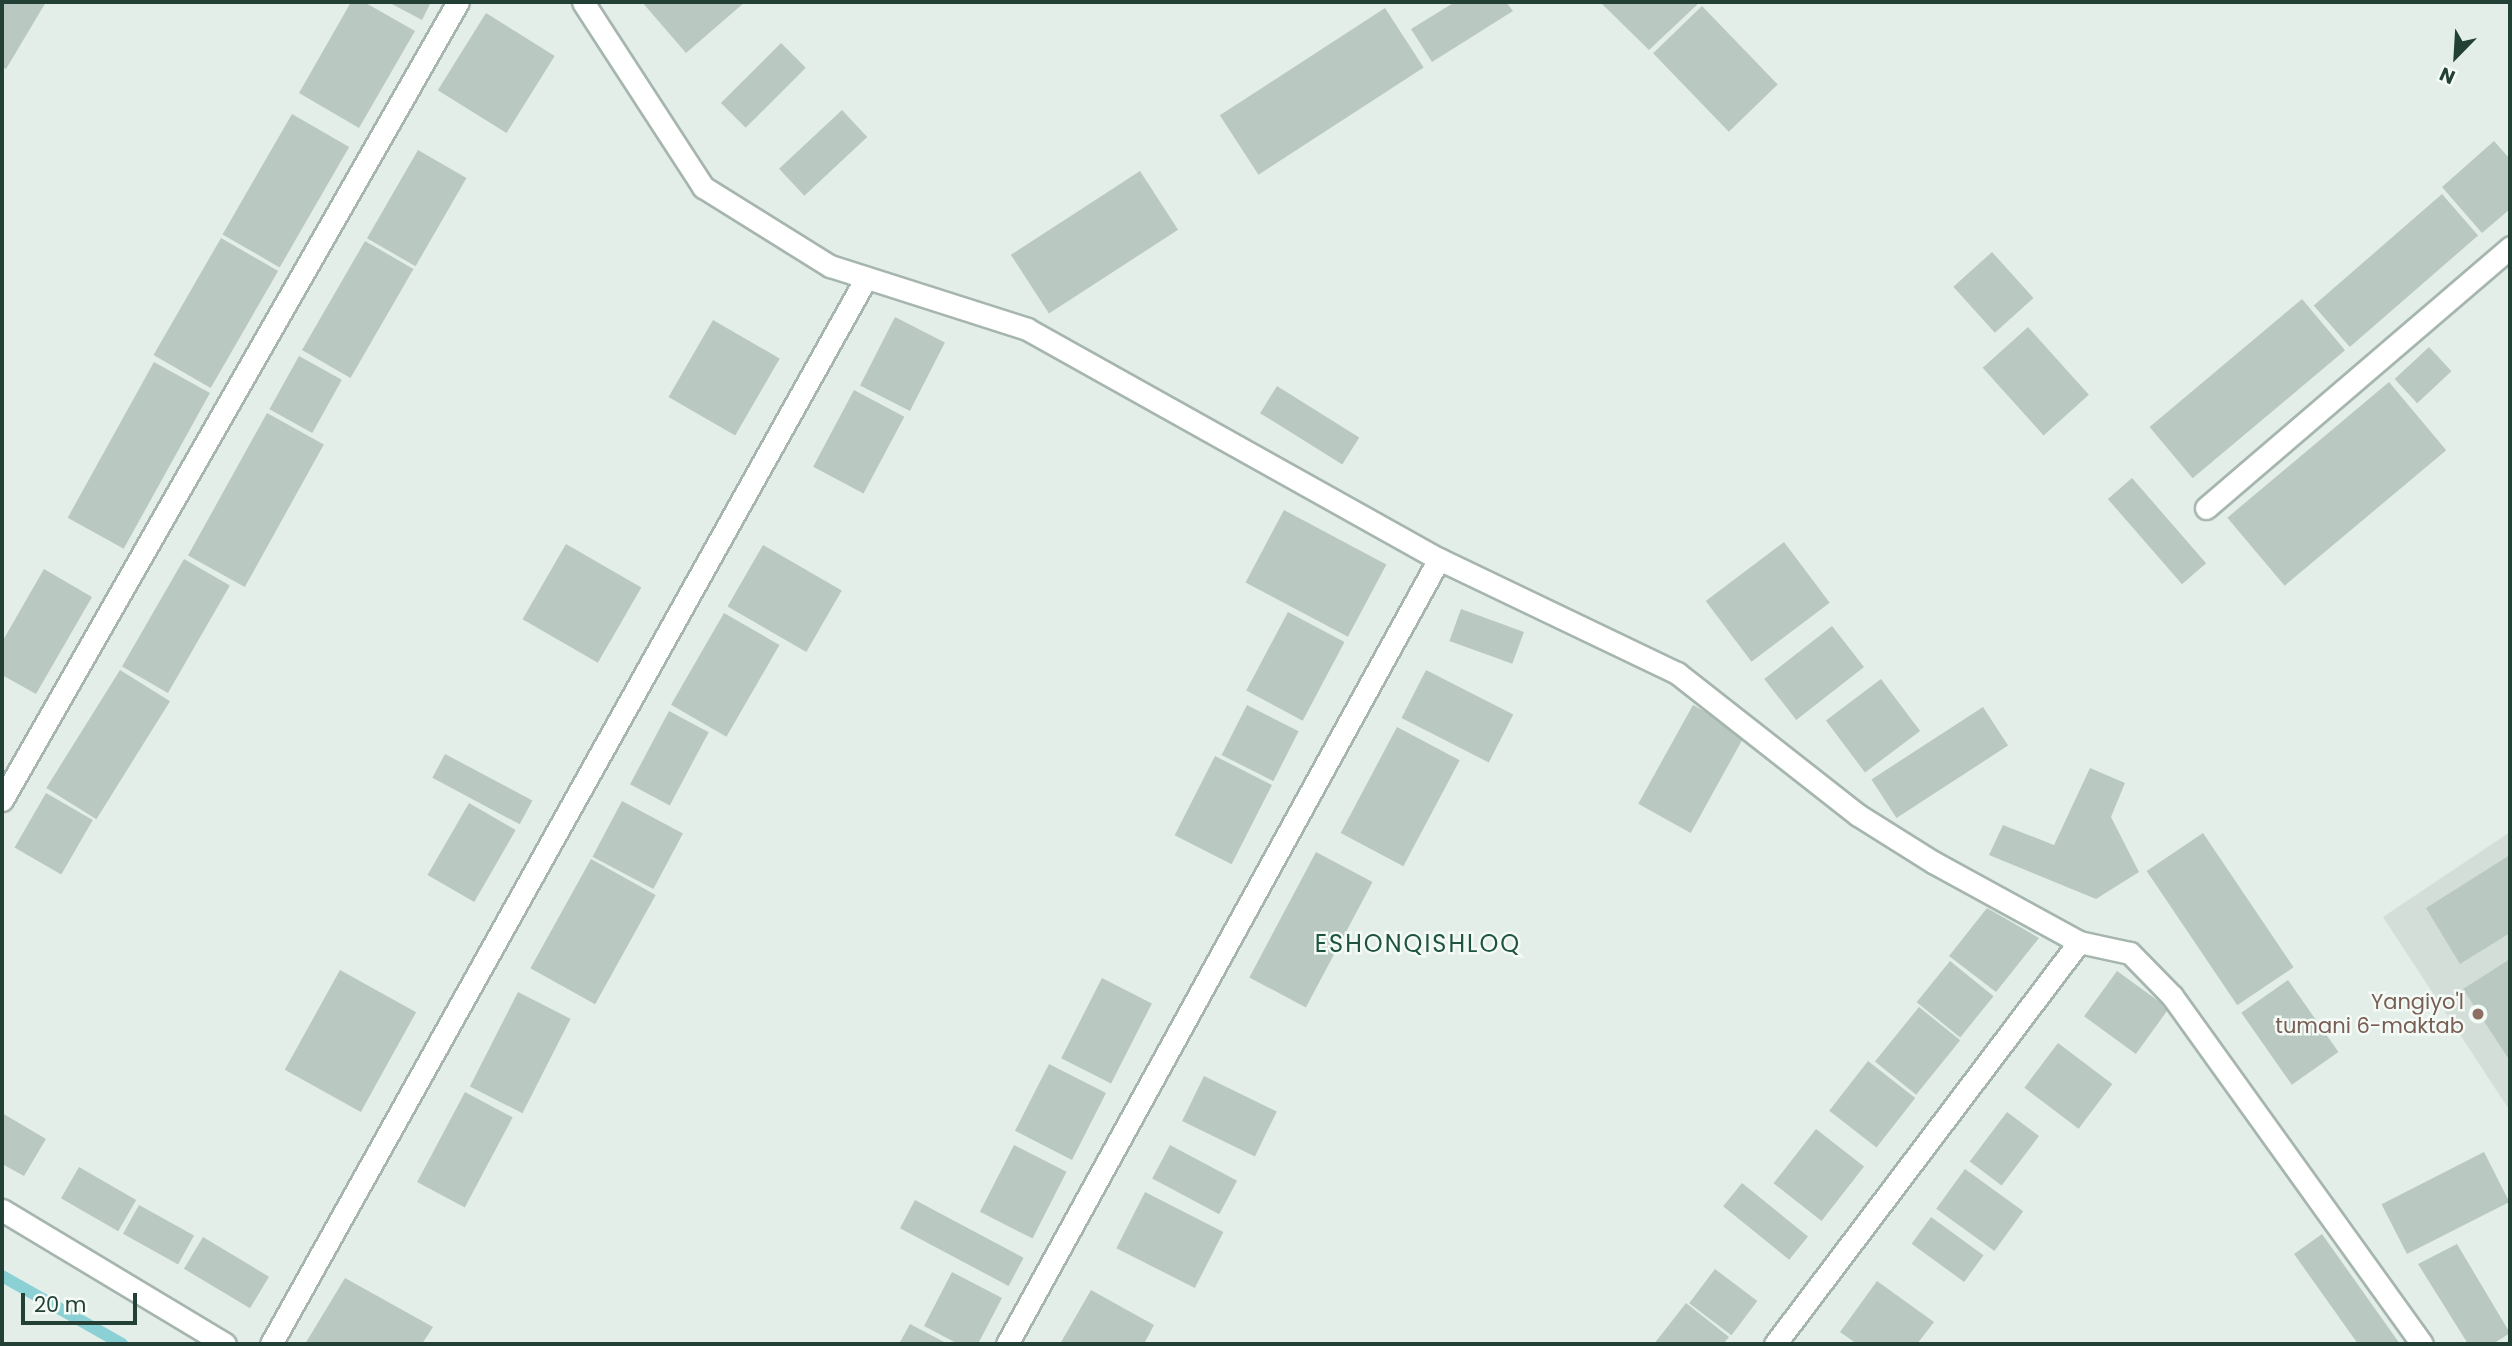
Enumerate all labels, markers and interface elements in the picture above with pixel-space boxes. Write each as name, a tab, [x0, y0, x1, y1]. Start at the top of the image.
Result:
north arrow	[2421, 21, 2491, 91]
text: N	[2435, 60, 2459, 91]
district label: ESHONQISHLOQ	[1316, 930, 1520, 958]
place label: Yangiyo'l tumani 6-maktab	[2275, 989, 2464, 1039]
marker: Yangiyo'l tumani 6-maktab	[2470, 1006, 2486, 1022]
scale bar	[24, 1280, 140, 1324]
text: 20 m	[34, 1290, 87, 1319]

